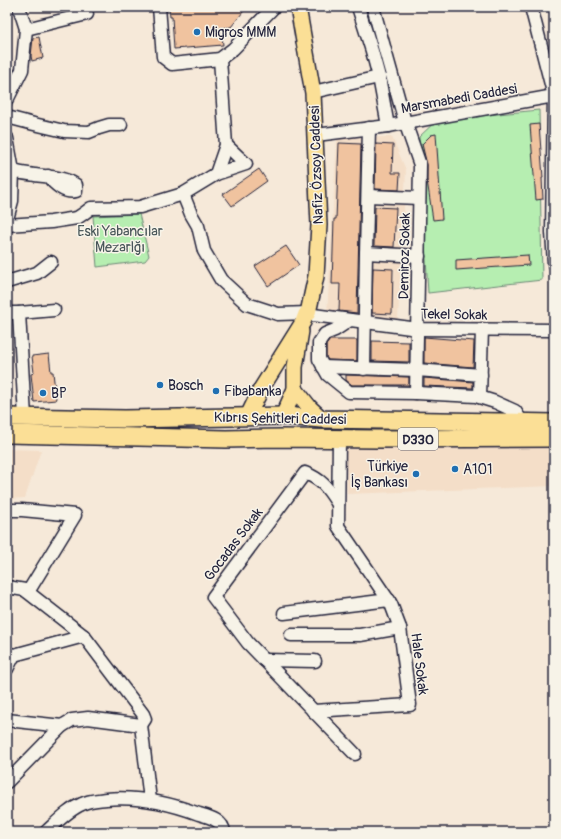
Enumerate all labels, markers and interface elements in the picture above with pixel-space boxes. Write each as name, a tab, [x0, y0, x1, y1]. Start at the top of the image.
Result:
place label: Migros MMM	[205, 24, 276, 41]
marker: Migros MMM	[192, 27, 202, 37]
street label: Marsmabedi Caddesi	[400, 80, 519, 117]
street label: Nafiz Özsoy Caddesi	[305, 105, 327, 225]
street label: Demiroz Sokak	[395, 212, 414, 300]
park label: Eski Yabancılar Mezarlğı	[77, 223, 163, 256]
street label: Tekel Sokak	[420, 305, 488, 324]
place label: Bosch	[168, 377, 203, 394]
marker: Bosch	[155, 380, 165, 390]
place label: Fibabanka	[224, 383, 282, 400]
place label: BP	[51, 385, 67, 402]
marker: Fibabanka	[211, 386, 221, 396]
marker: BP	[38, 388, 48, 398]
street label: Kıbrıs Şehitleri Caddesi	[214, 409, 347, 428]
road number: D330	[398, 428, 438, 450]
place label: Türkiye İş Bankası	[350, 458, 408, 491]
place label: A101	[463, 461, 493, 478]
marker: A101	[450, 464, 460, 474]
marker: Türkiye İş Bankası	[411, 469, 421, 479]
street label: Gocadas Sokak	[200, 504, 266, 584]
street label: Hale Sokak	[407, 632, 432, 696]

